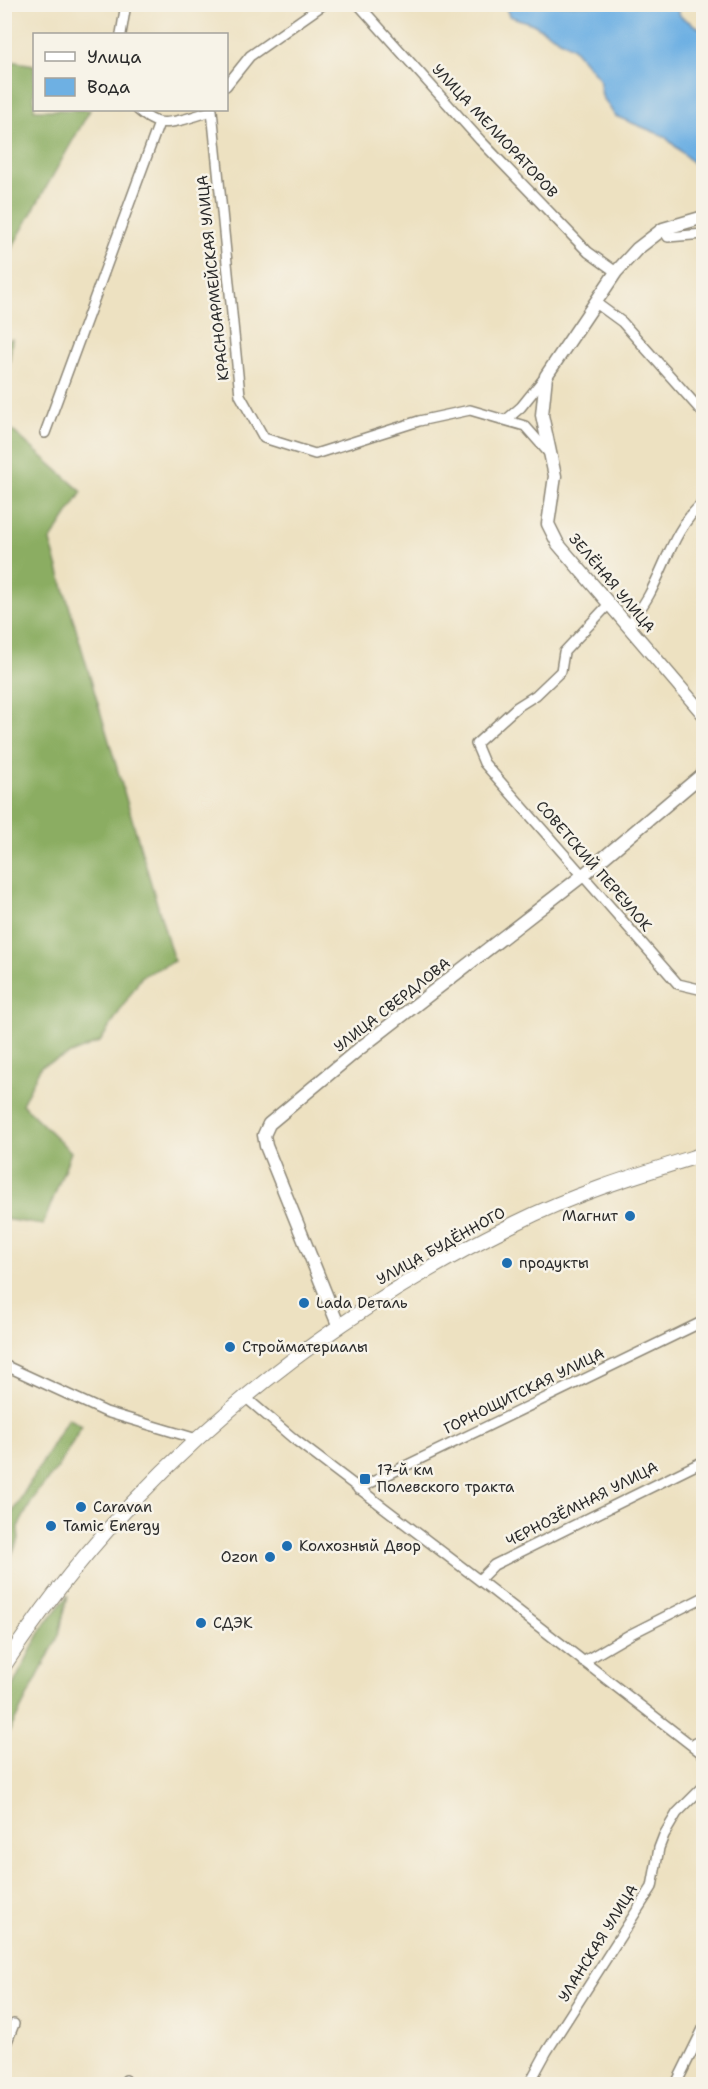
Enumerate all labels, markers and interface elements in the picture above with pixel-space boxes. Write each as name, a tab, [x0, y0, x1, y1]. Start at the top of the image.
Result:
legend	[33, 33, 228, 111]
text: Улица	[87, 45, 141, 69]
street label: УЛИЦА МЕЛИОРАТОРОВ	[428, 60, 562, 202]
text: Вода	[87, 75, 130, 99]
street label: КРАСНОАРМЕЙСКАЯ УЛИЦА	[191, 174, 234, 382]
street label: ЗЕЛЁНАЯ УЛИЦА	[564, 529, 660, 637]
street label: СОВЕТСКИЙ ПЕРЕУЛОК	[532, 796, 657, 936]
street label: УЛИЦА СВЕРДЛОВА	[330, 953, 454, 1057]
street label: УЛИЦА БУДЁННОГО	[373, 1202, 509, 1290]
place label: Магнит	[562, 1206, 618, 1226]
marker: Магнит	[623, 1209, 637, 1223]
place label: продукты	[519, 1253, 589, 1273]
marker: продукты	[500, 1256, 514, 1270]
place label: Lada Dеталь	[316, 1293, 408, 1313]
marker: Lada Dеталь	[297, 1296, 311, 1310]
place label: Стройматериалы	[242, 1337, 368, 1357]
marker: Стройматериалы	[223, 1340, 237, 1354]
street label: ГОРНОЩИТСКАЯ УЛИЦА	[440, 1343, 608, 1439]
street label: ЧЕРНОЗЁМНАЯ УЛИЦА	[503, 1457, 662, 1551]
place label: 17-й км Полевского тракта	[377, 1460, 515, 1497]
marker: 17-й км Полевского тракта	[358, 1472, 372, 1486]
place label: Caravan	[93, 1497, 152, 1517]
marker: Caravan	[74, 1500, 88, 1514]
place label: Tamic Еnergy	[63, 1516, 160, 1536]
marker: Tamic Еnergy	[44, 1519, 58, 1533]
place label: Колхозный Двор	[299, 1536, 421, 1556]
marker: Колхозный Двор	[280, 1539, 294, 1553]
place label: Ozon	[221, 1547, 258, 1567]
marker: Ozon	[263, 1550, 277, 1564]
place label: СДЭК	[213, 1613, 253, 1633]
marker: СДЭК	[194, 1616, 208, 1630]
street label: УЛАНСКАЯ УЛИЦА	[554, 1880, 642, 2006]

